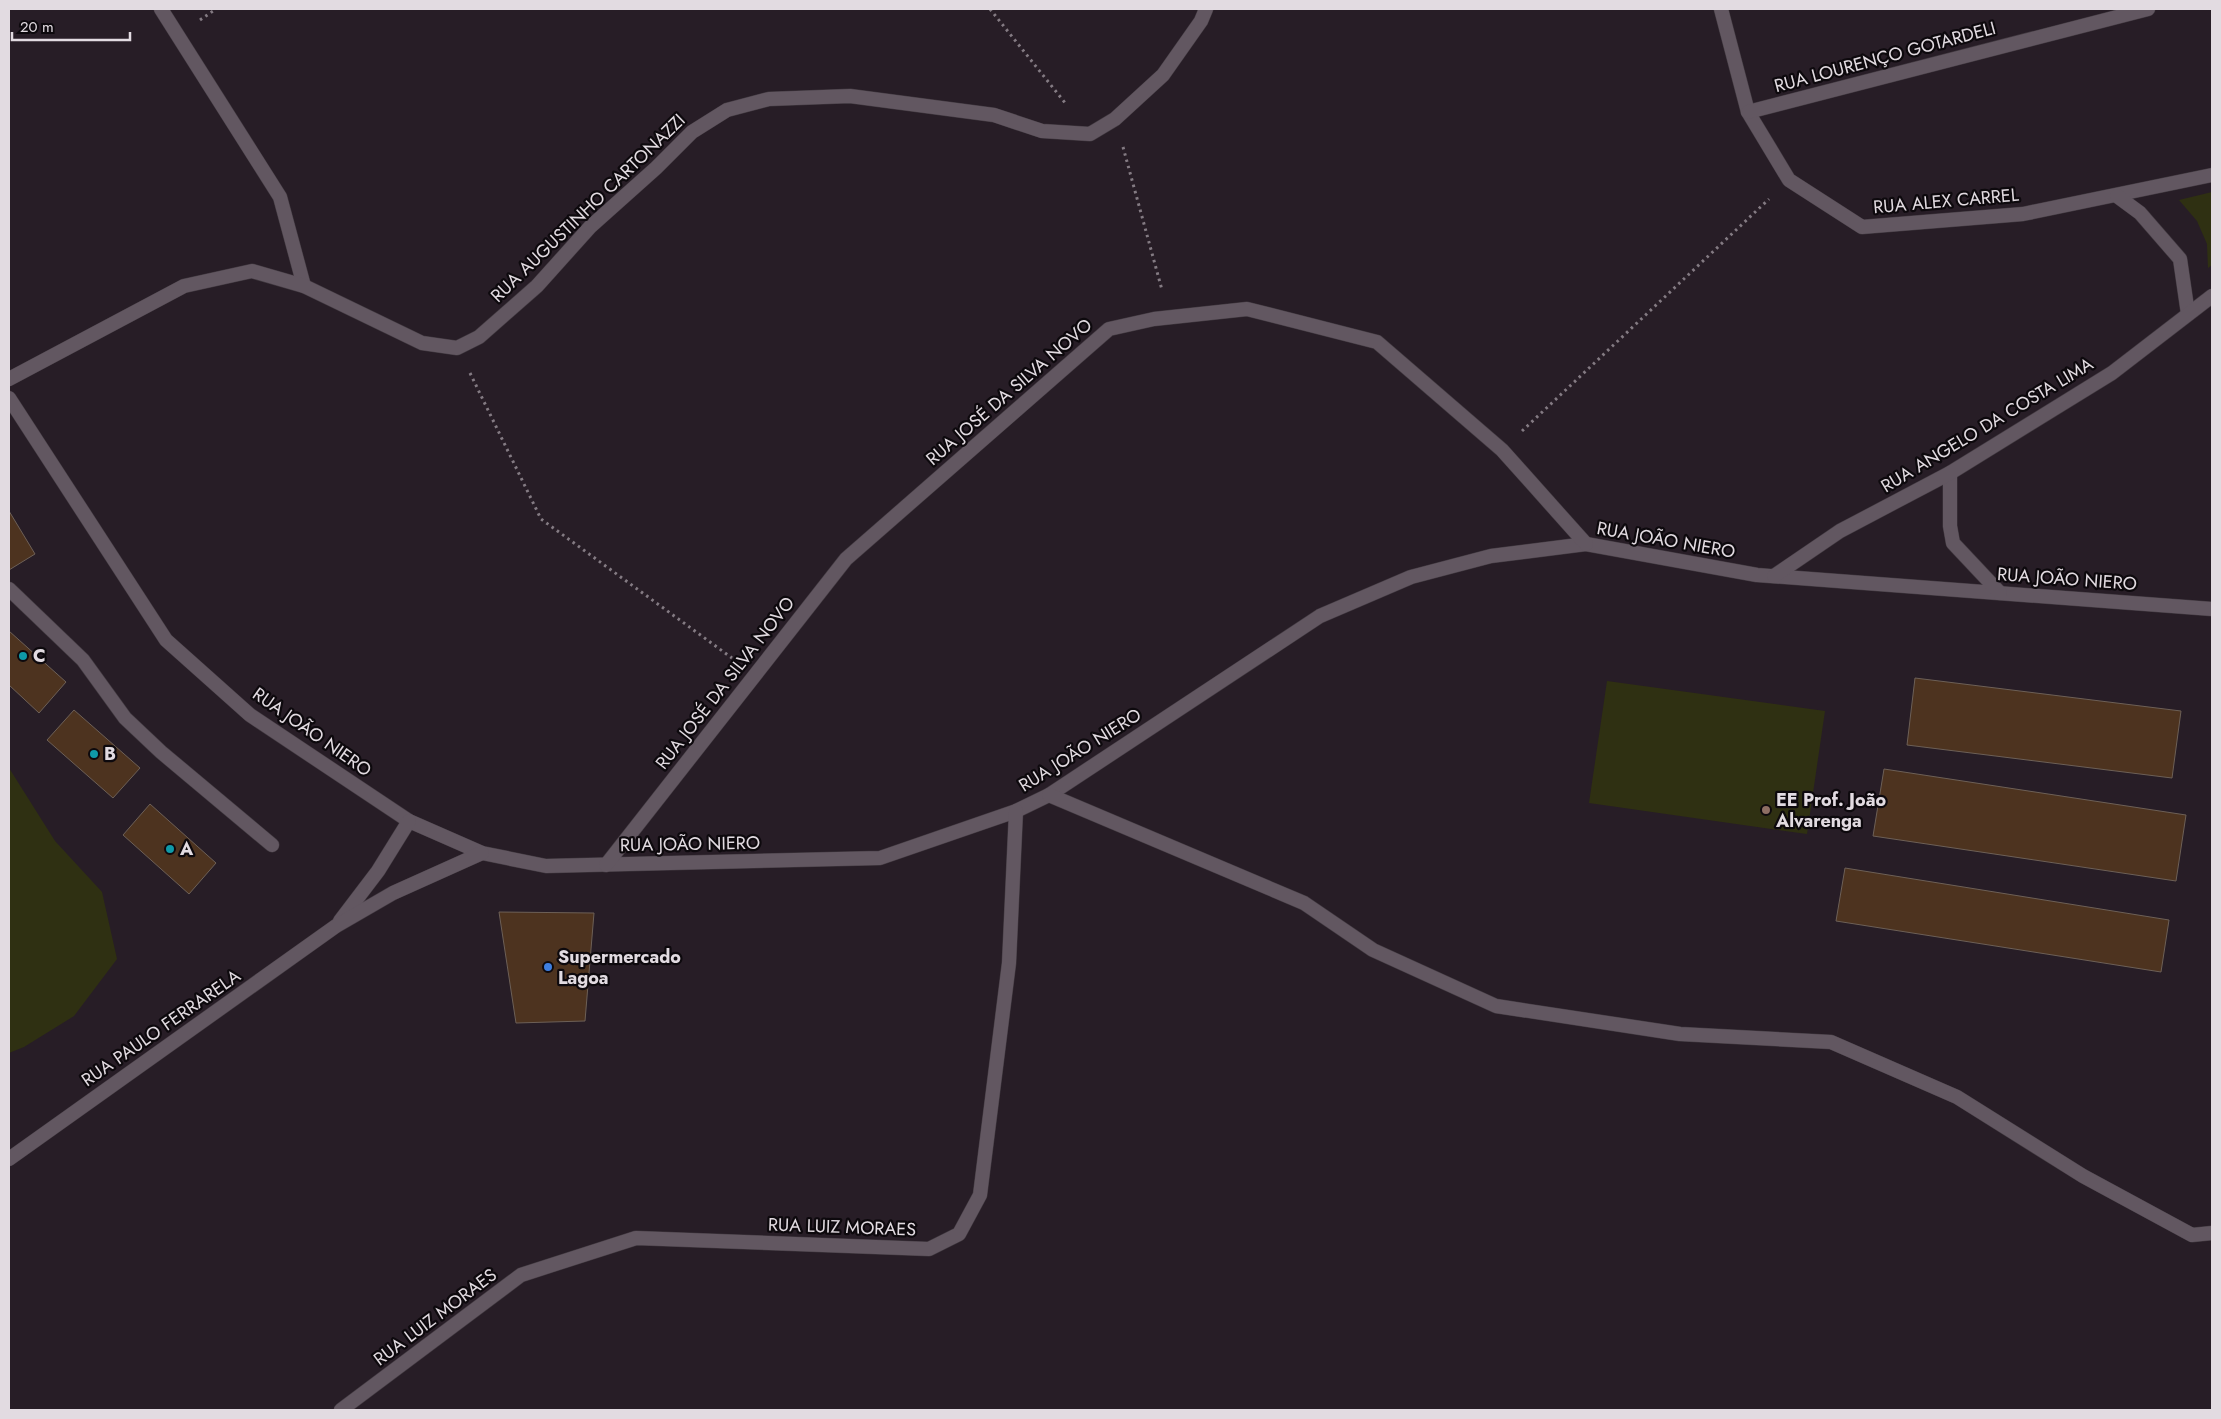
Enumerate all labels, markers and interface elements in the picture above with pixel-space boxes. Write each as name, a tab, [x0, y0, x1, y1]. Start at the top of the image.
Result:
scale bar	[12, 10, 130, 42]
street label: RUA LOURENÇO GOTARDELI	[1771, 15, 1999, 99]
text: 20 m	[20, 16, 54, 38]
street label: RUA AUGUSTINHO CARTONAZZI	[485, 108, 691, 308]
street label: RUA ALEX CARREL	[1872, 182, 2020, 220]
street label: RUA JOSÉ DA SILVA NOVO	[920, 312, 1098, 472]
street label: RUA ANGELO DA COSTA LIMA	[1876, 351, 2098, 499]
street label: RUA JOÃO NIERO	[1595, 515, 1737, 565]
street label: RUA JOÃO NIERO	[1996, 561, 2138, 597]
street label: RUA JOSÉ DA SILVA NOVO	[649, 591, 801, 775]
place label: C	[33, 643, 46, 669]
marker: C	[17, 650, 29, 662]
street label: RUA JOÃO NIERO	[247, 681, 377, 783]
street label: RUA JOÃO NIERO	[1014, 702, 1146, 798]
place label: B	[104, 741, 116, 767]
marker: B	[88, 748, 100, 760]
place label: EE Prof. João Alvarenga	[1775, 787, 1886, 834]
marker: EE Prof. João Alvarenga	[1760, 804, 1772, 816]
street label: RUA JOÃO NIERO	[620, 830, 760, 858]
place label: A	[179, 836, 194, 862]
marker: A	[164, 843, 176, 855]
place label: Supermercado Lagoa	[558, 944, 681, 991]
marker: Supermercado Lagoa	[542, 961, 554, 973]
street label: RUA PAULO FERRARELA	[76, 963, 246, 1093]
street label: RUA LUIZ MORAES	[768, 1211, 917, 1243]
street label: RUA LUIZ MORAES	[368, 1262, 502, 1372]

